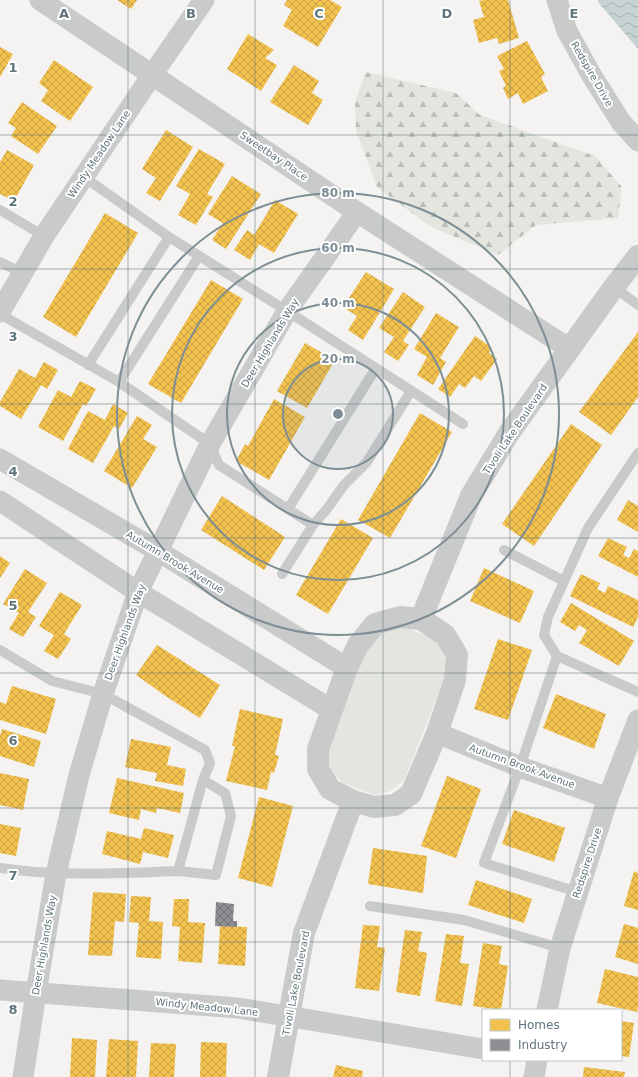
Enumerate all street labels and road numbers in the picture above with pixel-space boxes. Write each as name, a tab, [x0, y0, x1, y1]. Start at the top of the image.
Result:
street label: Redspire Drive	[569, 40, 615, 108]
street label: Windy Meadow Lane	[66, 108, 132, 200]
street label: Sweetbay Place	[238, 129, 310, 183]
street label: Deer Highlands Way	[239, 297, 301, 389]
street label: Tivoli Lake Boulevard	[480, 382, 549, 477]
street label: Autumn Brook Avenue	[124, 528, 226, 596]
street label: Deer Highlands Way	[102, 582, 148, 682]
street label: Autumn Brook Avenue	[468, 742, 576, 790]
street label: Redspire Drive	[570, 826, 604, 900]
street label: Deer Highlands Way	[30, 894, 58, 996]
street label: Tivoli Lake Boulevard	[280, 930, 312, 1037]
street label: Windy Meadow Lane	[155, 996, 259, 1018]

